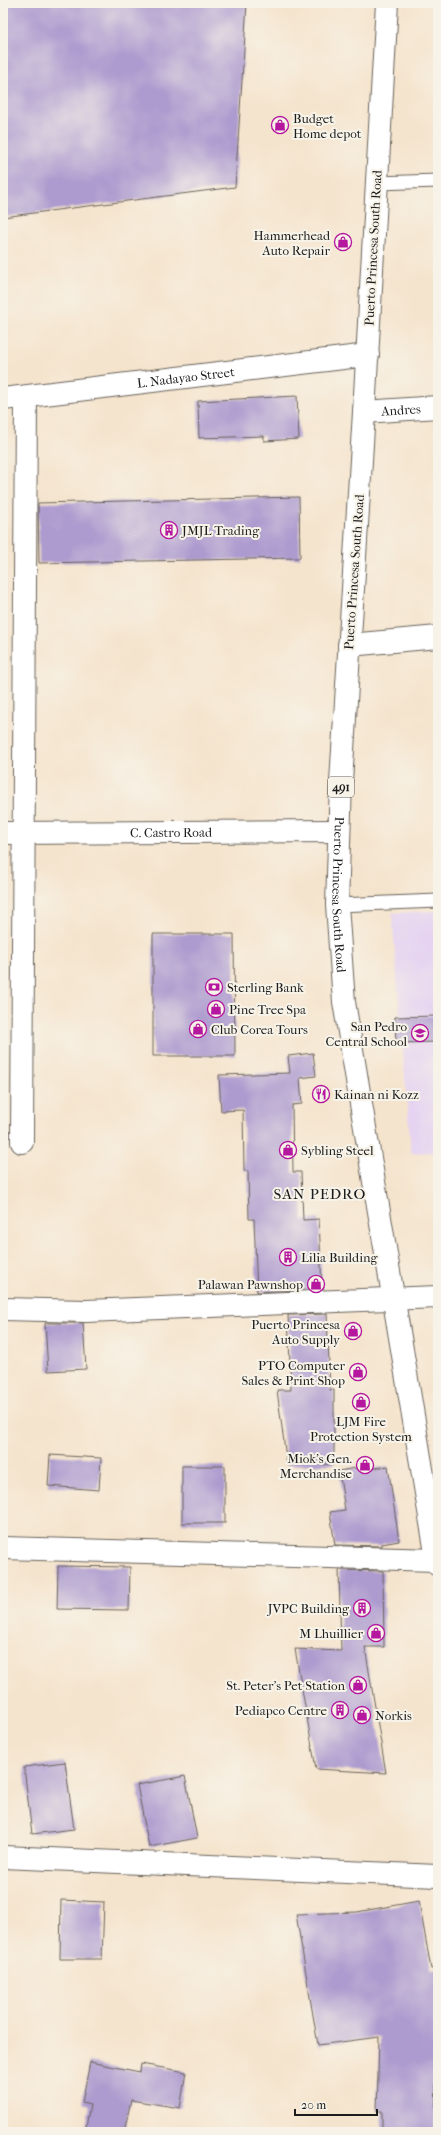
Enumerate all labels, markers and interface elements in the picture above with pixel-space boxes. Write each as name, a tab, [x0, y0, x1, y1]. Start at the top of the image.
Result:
place label: Budget Home depot	[293, 111, 362, 141]
shop icon: Budget Home depot	[270, 115, 290, 135]
street label: Puerto Princesa South Road	[361, 169, 385, 326]
place label: Hammerhead Auto Repair	[254, 228, 331, 258]
shop icon: Hammerhead Auto Repair	[333, 232, 353, 252]
street label: L. Nadayao Street	[136, 364, 236, 390]
street label: Andres	[380, 401, 421, 418]
street label: Puerto Princesa South Road	[341, 493, 367, 650]
building icon: JMJL Trading	[159, 520, 179, 540]
place label: JMJL Trading	[181, 523, 260, 538]
road number: 491	[328, 777, 354, 797]
street label: Puerto Princesa South Road	[329, 816, 349, 974]
street label: C. Castro Road	[130, 824, 213, 840]
bank icon: Sterling Bank	[204, 977, 224, 997]
place label: Sterling Bank	[227, 980, 304, 995]
shop icon: Pine Tree Spa	[206, 999, 226, 1019]
place label: Pine Tree Spa	[229, 1002, 307, 1017]
shop icon: Club Corea Tours	[188, 1019, 208, 1039]
place label: San Pedro Central School	[325, 1019, 407, 1049]
place label: Club Corea Tours	[211, 1022, 308, 1037]
school or university icon: San Pedro Central School	[410, 1023, 430, 1043]
restaurant icon: Kainan ni Kozz	[311, 1084, 331, 1104]
place label: Kainan ni Kozz	[334, 1087, 419, 1102]
shop icon: Sybling Steel	[278, 1140, 298, 1160]
place label: Sybling Steel	[301, 1143, 374, 1158]
district label: SAN PEDRO	[274, 1185, 366, 1203]
building icon: Lilia Building	[278, 1247, 298, 1267]
place label: Lilia Building	[301, 1250, 379, 1265]
shop icon: Palawan Pawnshop	[306, 1274, 326, 1294]
place label: Palawan Pawnshop	[198, 1277, 303, 1292]
place label: Puerto Princesa Auto Supply	[251, 1317, 341, 1347]
shop icon: Puerto Princesa Auto Supply	[343, 1321, 363, 1341]
place label: PTO Computer Sales & Print Shop	[242, 1358, 345, 1388]
shop icon: PTO Computer Sales & Print Shop	[348, 1362, 368, 1382]
shop icon: LJM Fire Protection System	[351, 1392, 371, 1412]
place label: LJM Fire Protection System	[310, 1414, 412, 1444]
place label: Miok's Gen. Merchandise	[280, 1451, 353, 1481]
shop icon: Miok's Gen. Merchandise	[355, 1455, 375, 1475]
building icon: JVPC Building	[352, 1598, 372, 1618]
place label: JVPC Building	[267, 1601, 350, 1616]
shop icon: M Lhuillier	[366, 1623, 386, 1643]
place label: M Lhuillier	[299, 1626, 363, 1641]
shop icon: St. Peter's Pet Station	[348, 1675, 368, 1695]
place label: St. Peter's Pet Station	[226, 1678, 345, 1693]
building icon: Pediapco Centre	[330, 1700, 350, 1720]
place label: Pediapco Centre	[235, 1703, 328, 1718]
shop icon: Norkis	[352, 1705, 372, 1725]
place label: Norkis	[375, 1708, 412, 1723]
scale bar	[295, 2091, 377, 2117]
text: 20 m	[301, 2098, 326, 2112]

